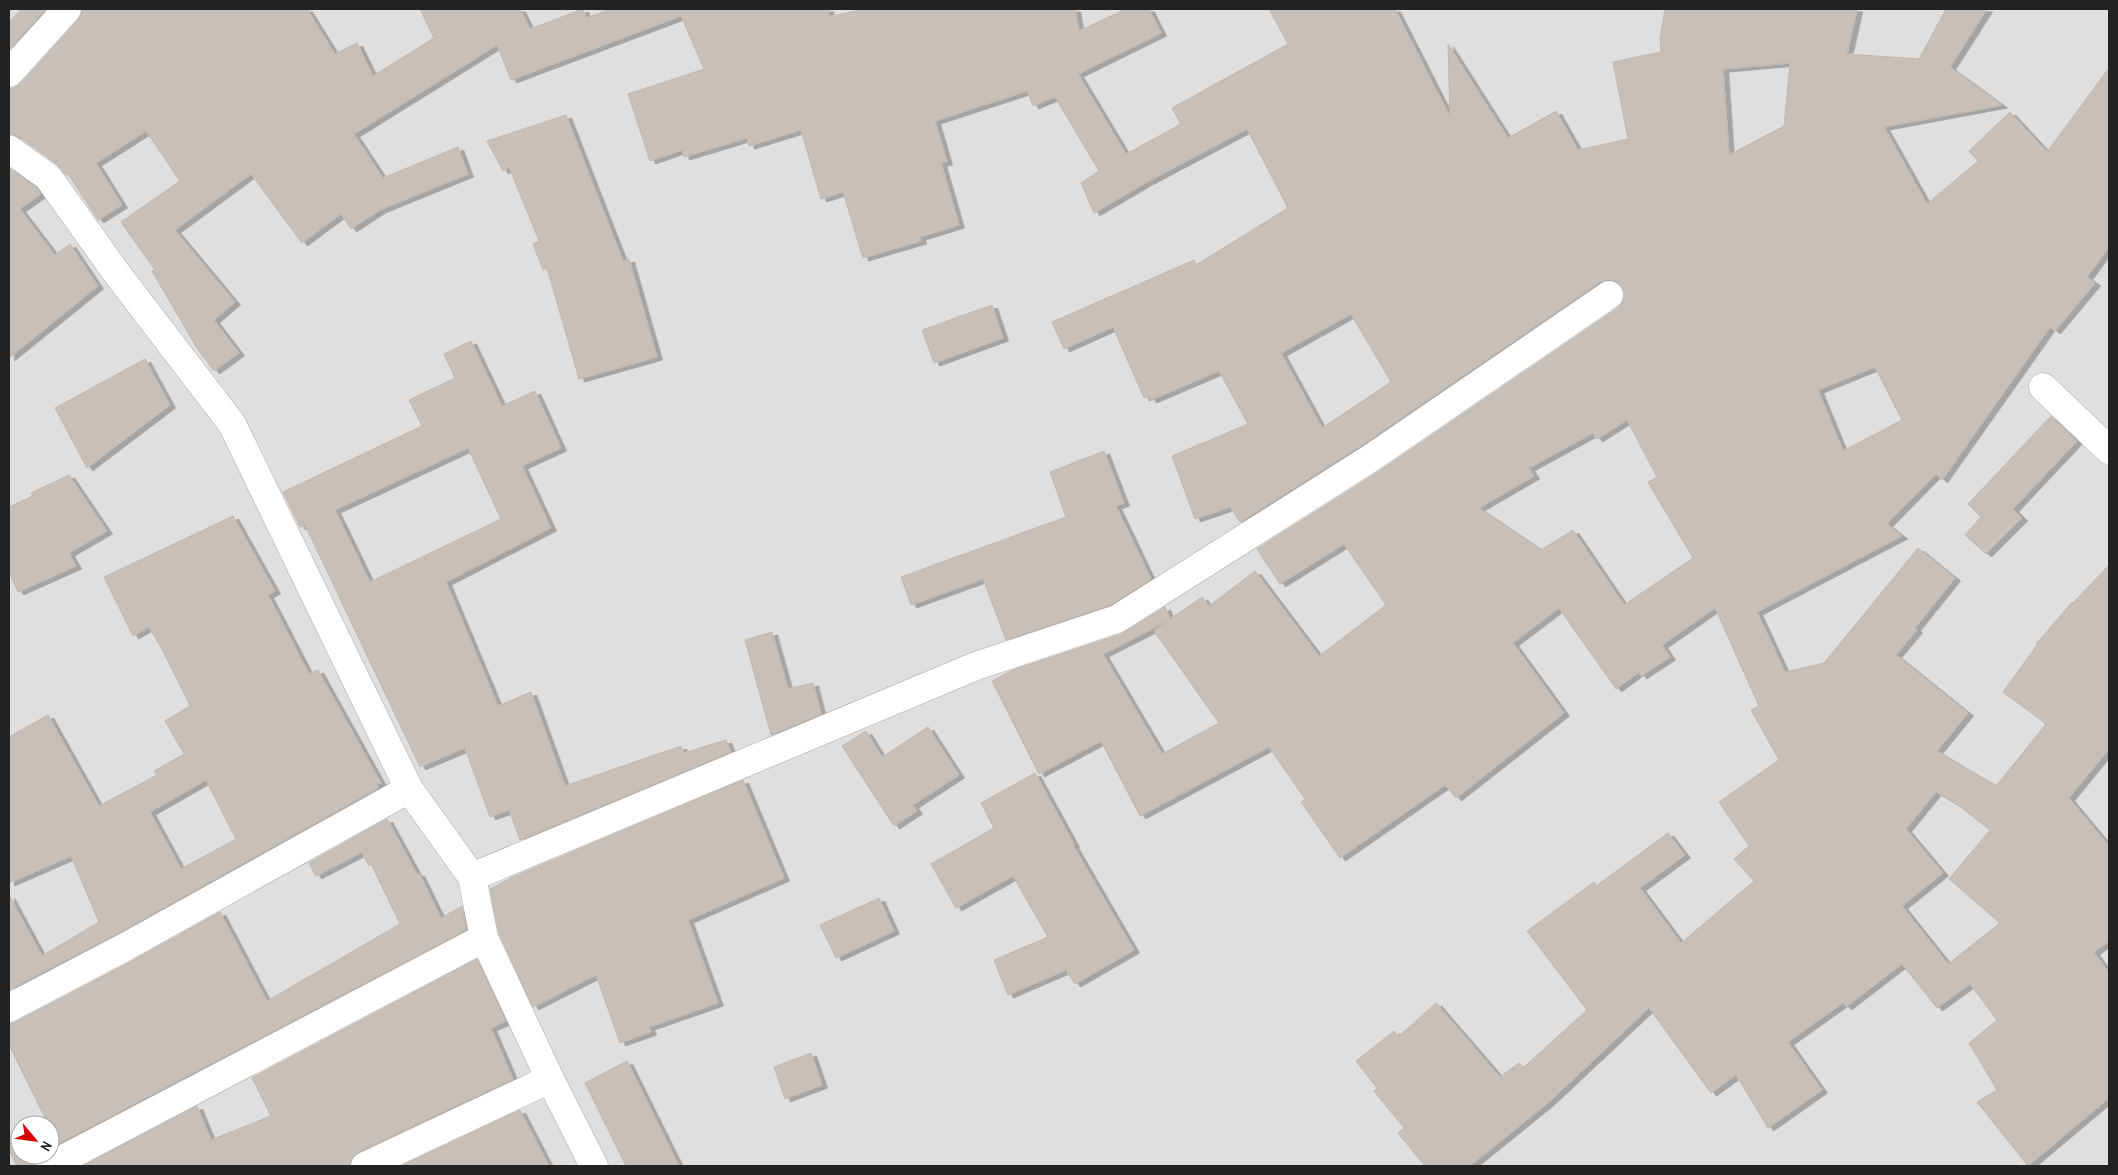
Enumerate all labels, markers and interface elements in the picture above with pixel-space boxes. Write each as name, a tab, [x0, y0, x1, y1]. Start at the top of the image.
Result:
north arrow	[10, 1115, 60, 1165]
text: N	[36, 1138, 56, 1154]

